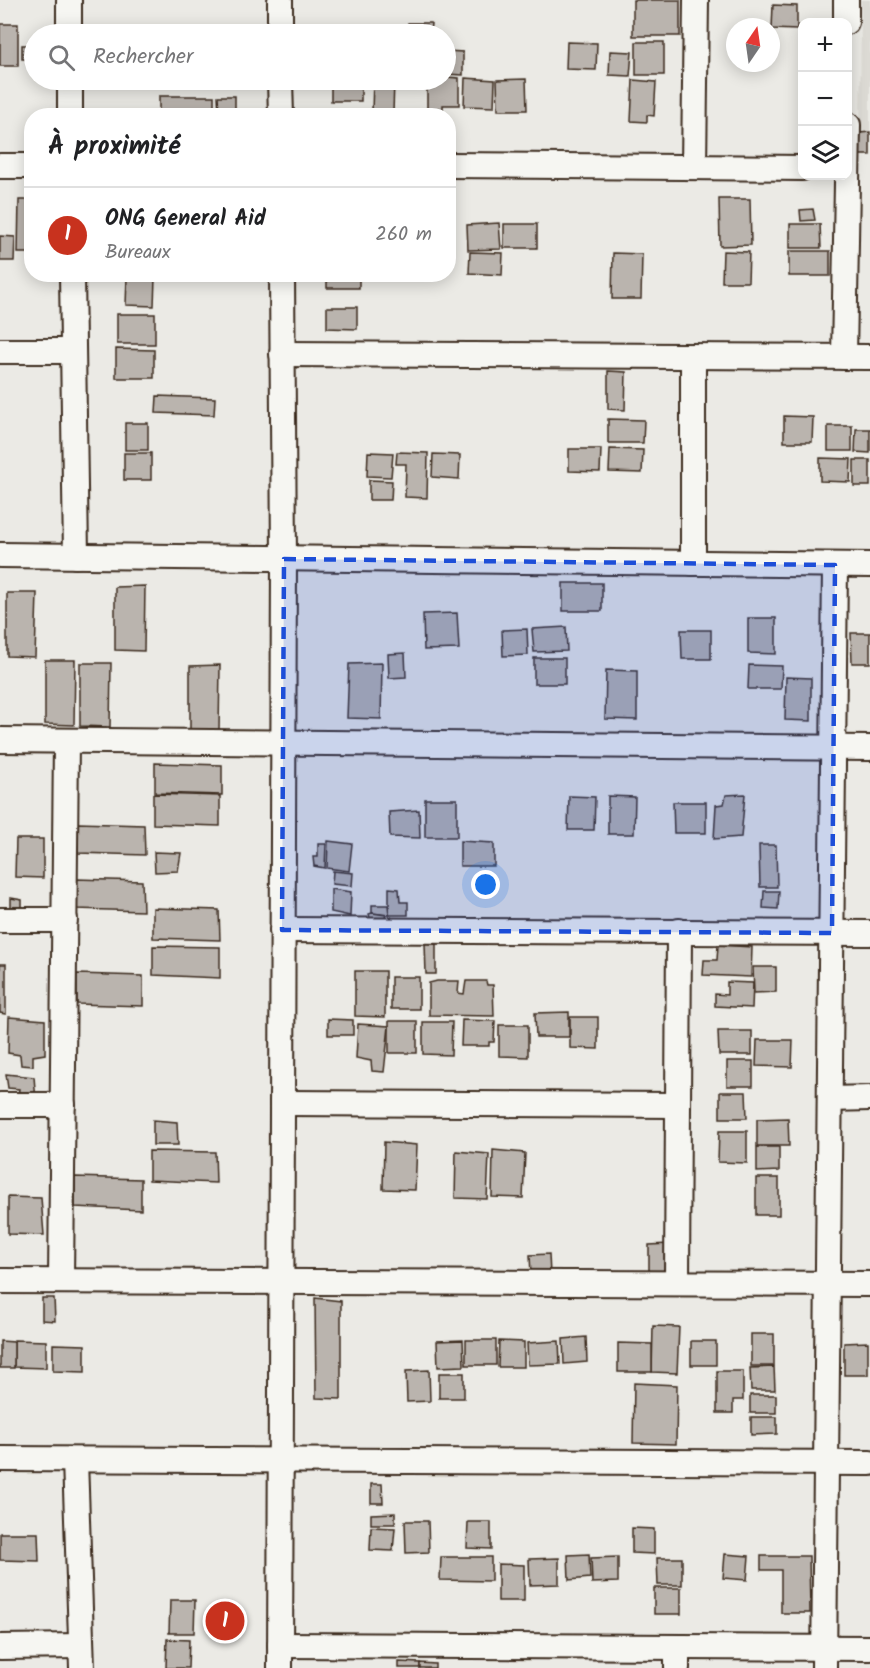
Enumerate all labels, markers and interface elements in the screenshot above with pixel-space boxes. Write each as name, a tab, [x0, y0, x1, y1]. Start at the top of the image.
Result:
north arrow	[726, 18, 780, 72]
map controls	[798, 18, 852, 180]
button: +	[798, 18, 852, 72]
search box	[24, 24, 456, 90]
text: Rechercher	[93, 40, 193, 75]
icon: search	[45, 41, 78, 74]
button: −	[798, 72, 852, 126]
text: À proximité	[48, 126, 180, 168]
button: layers	[798, 126, 852, 180]
text: ONG General Aid	[105, 202, 266, 237]
text: 1	[64, 219, 71, 251]
text: 260 m	[375, 219, 432, 251]
text: Bureaux	[105, 237, 171, 269]
your location	[471, 870, 500, 899]
pin: 1	[206, 1598, 244, 1644]

